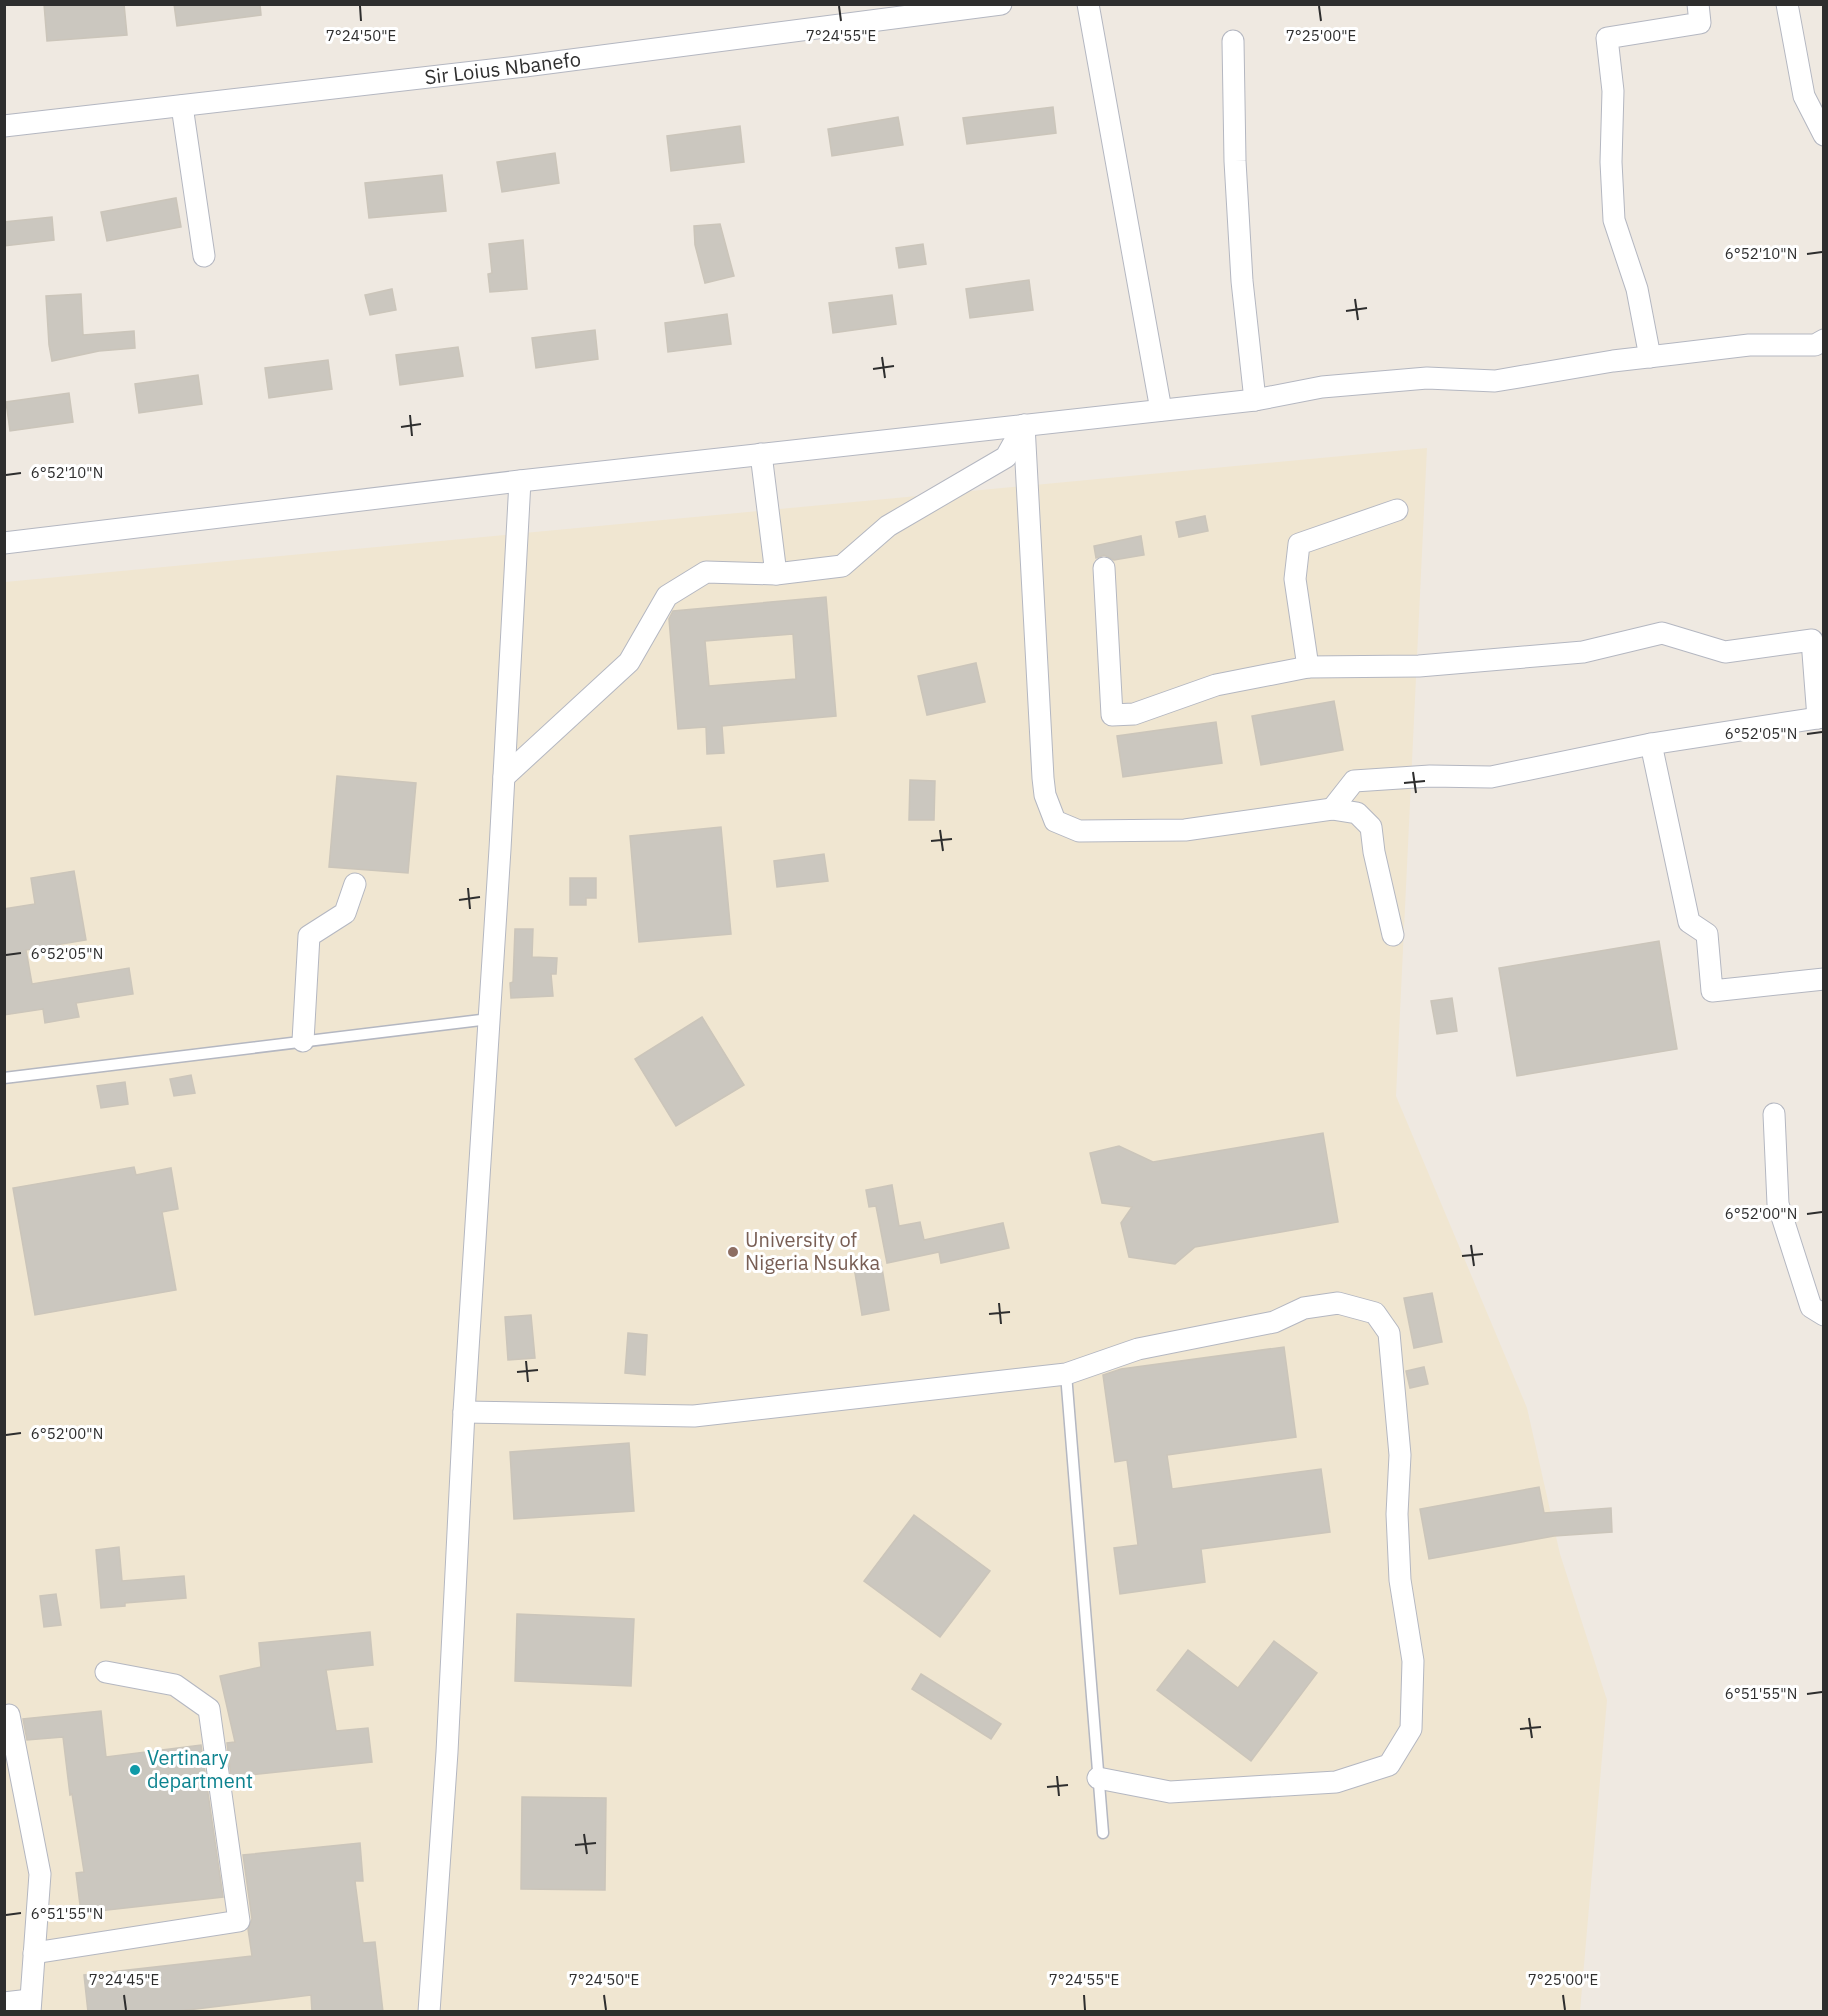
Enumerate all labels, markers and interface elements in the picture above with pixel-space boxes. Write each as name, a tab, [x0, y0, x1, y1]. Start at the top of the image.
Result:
text: 7°24'50"E	[326, 26, 396, 45]
text: 7°24'55"E	[806, 26, 876, 45]
text: 7°25'00"E	[1286, 26, 1356, 45]
street label: Sir Loius Nbanefo	[423, 45, 582, 90]
text: 6°52'10"N	[1725, 244, 1797, 263]
text: 6°52'10"N	[31, 463, 103, 482]
text: 6°52'05"N	[1725, 724, 1797, 743]
text: 6°52'05"N	[31, 944, 103, 963]
text: 6°52'00"N	[1725, 1204, 1797, 1223]
place label: University of Nigeria Nsukka	[745, 1226, 881, 1276]
marker: University of Nigeria Nsukka	[726, 1245, 740, 1259]
text: 6°52'00"N	[31, 1424, 103, 1443]
text: 6°51'55"N	[1725, 1684, 1797, 1703]
place label: Vertinary department	[147, 1744, 253, 1794]
marker: Vertinary department	[128, 1763, 142, 1777]
text: 6°51'55"N	[31, 1904, 103, 1923]
text: 7°24'45"E	[89, 1970, 159, 1989]
text: 7°24'50"E	[569, 1970, 639, 1989]
text: 7°24'55"E	[1049, 1970, 1119, 1989]
text: 7°25'00"E	[1528, 1970, 1598, 1989]

